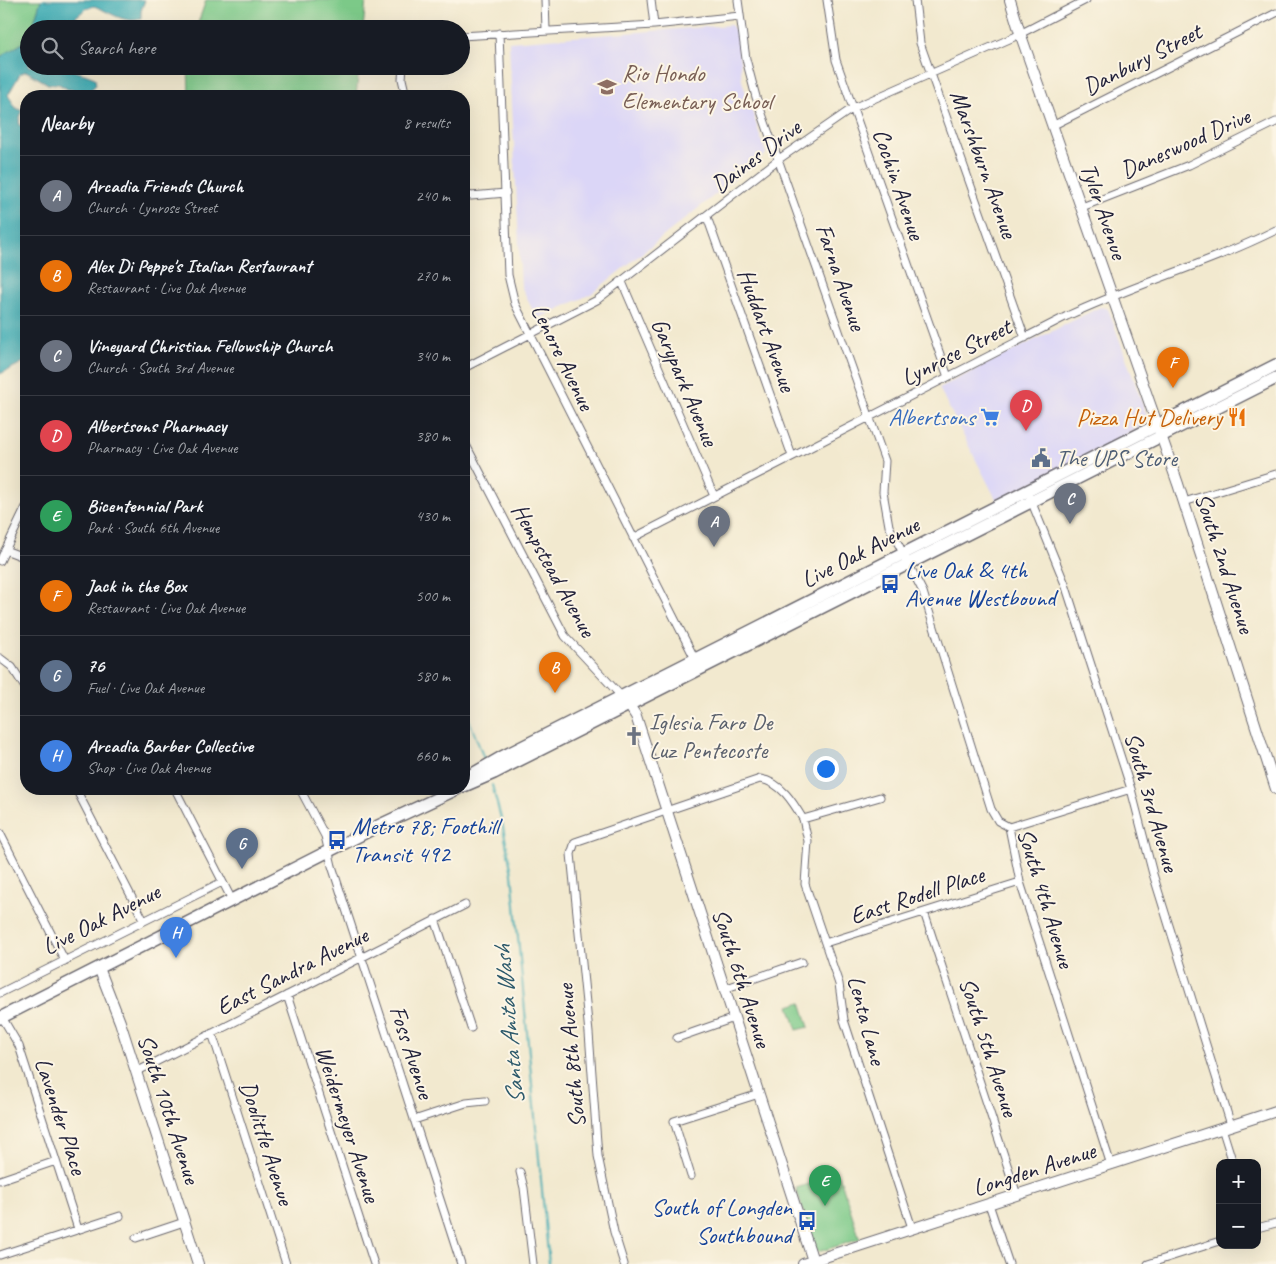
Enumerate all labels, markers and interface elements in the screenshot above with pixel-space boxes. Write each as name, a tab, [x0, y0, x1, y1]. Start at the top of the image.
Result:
street label: Danbury Street	[1078, 15, 1208, 102]
search box	[20, 20, 470, 75]
icon: search	[38, 34, 66, 62]
text: Search here	[78, 36, 155, 60]
place label: Rio Hondo Elementary School	[622, 58, 776, 116]
school or university icon: Rio Hondo Elementary School	[596, 76, 618, 98]
street label: Marshburn Avenue	[943, 86, 1025, 244]
street label: Daneswood Drive	[1116, 100, 1256, 185]
text: Nearby	[40, 110, 93, 136]
street label: Daines Drive	[705, 111, 808, 199]
text: 8 results	[403, 113, 450, 133]
street label: Cochin Avenue	[866, 125, 933, 246]
street label: Tyler Avenue	[1074, 159, 1135, 265]
text: Arcadia Friends Church	[87, 174, 243, 198]
text: A	[52, 186, 60, 206]
text: 240 m	[416, 186, 450, 206]
text: Church · Lynrose Street	[87, 198, 217, 218]
street label: Farna Avenue	[809, 220, 874, 336]
text: Alex Di Peppe's Italian Restaurant	[87, 254, 312, 278]
street label: Huddart Avenue	[731, 264, 804, 398]
text: B	[52, 266, 60, 286]
text: 270 m	[416, 266, 450, 286]
text: Restaurant · Live Oak Avenue	[87, 278, 245, 298]
street label: Lenore Avenue	[524, 299, 603, 417]
street label: Lynrose Street	[896, 311, 1018, 392]
street label: Garypark Avenue	[645, 314, 726, 452]
text: Vineyard Christian Fellowship Church	[87, 334, 333, 358]
text: C	[52, 346, 60, 366]
text: 340 m	[416, 346, 450, 366]
pin: F	[1157, 347, 1189, 388]
text: Church · South 3rd Avenue	[87, 358, 233, 378]
pin: D	[1010, 390, 1042, 431]
place label: Albertsons	[888, 402, 978, 432]
place label: Pizza Hut Delivery	[1076, 402, 1224, 432]
supermarket icon: Albertsons	[979, 406, 1001, 428]
restaurant icon: Pizza Hut Delivery	[1226, 406, 1248, 428]
text: Albertsons Pharmacy	[87, 414, 227, 438]
text: D	[51, 426, 61, 446]
text: 380 m	[416, 426, 450, 446]
text: Pharmacy · Live Oak Avenue	[87, 438, 238, 458]
place label: The UPS Store	[1056, 443, 1179, 473]
public building icon: The UPS Store	[1030, 447, 1052, 469]
pin: C	[1054, 483, 1086, 524]
street label: South 2nd Avenue	[1188, 489, 1262, 639]
text: Bicentennial Park	[87, 494, 202, 518]
street label: Hempstead Avenue	[505, 498, 604, 644]
text: E	[52, 506, 60, 526]
text: 430 m	[416, 506, 450, 526]
pin: A	[698, 506, 730, 547]
street label: Live Oak Avenue	[796, 509, 926, 594]
text: Park · South 6th Avenue	[87, 518, 219, 538]
place label: Live Oak & 4th Avenue Westbound	[905, 555, 1059, 613]
bus stop icon: Live Oak & 4th Avenue Westbound	[879, 573, 901, 595]
text: Jack in the Box	[87, 574, 186, 598]
text: F	[52, 586, 60, 606]
text: 500 m	[416, 586, 450, 606]
text: Restaurant · Live Oak Avenue	[87, 598, 245, 618]
pin: B	[539, 652, 571, 693]
text: 76	[87, 654, 104, 678]
text: G	[52, 666, 60, 686]
text: 580 m	[416, 666, 450, 686]
text: Fuel · Live Oak Avenue	[87, 678, 204, 698]
place label: Iglesia Faro De Luz Pentecoste	[649, 707, 775, 765]
church icon: Iglesia Faro De Luz Pentecoste	[623, 725, 645, 747]
street label: South 3rd Avenue	[1118, 729, 1187, 877]
text: Arcadia Barber Collective	[87, 734, 253, 758]
text: H	[51, 746, 61, 766]
text: 660 m	[416, 746, 450, 766]
your location	[813, 756, 839, 782]
text: Shop · Live Oak Avenue	[87, 758, 211, 778]
place label: Metro 78; Foothill Transit 492	[352, 811, 503, 869]
street label: South 4th Avenue	[1011, 825, 1082, 973]
pin: G	[226, 828, 258, 869]
bus stop icon: Metro 78; Foothill Transit 492	[326, 829, 348, 851]
street label: East Rodell Place	[846, 859, 990, 931]
street label: Live Oak Avenue	[37, 876, 167, 961]
street label: South 6th Avenue	[705, 905, 779, 1053]
pin: H	[160, 917, 192, 958]
street label: East Sandra Avenue	[211, 919, 375, 1022]
water label: Santa Anita Wash	[486, 942, 532, 1106]
street label: Lenta Lane	[841, 972, 894, 1070]
street label: South 5th Avenue	[952, 974, 1026, 1122]
street label: South 8th Avenue	[550, 981, 592, 1129]
street label: Foss Avenue	[383, 1002, 442, 1105]
street label: South 10th Avenue	[131, 1031, 208, 1189]
street label: Weidermeyer Avenue	[309, 1042, 388, 1208]
street label: Lavender Place	[28, 1054, 95, 1180]
street label: Doolittle Avenue	[233, 1077, 302, 1211]
street label: Longden Avenue	[969, 1134, 1101, 1203]
map controls	[1216, 1159, 1261, 1249]
button: +	[1216, 1159, 1261, 1204]
pin: E	[809, 1165, 841, 1206]
place label: South of Longden Southbound	[651, 1192, 796, 1250]
button: −	[1216, 1204, 1261, 1249]
bus stop icon: South of Longden Southbound	[796, 1210, 818, 1232]

